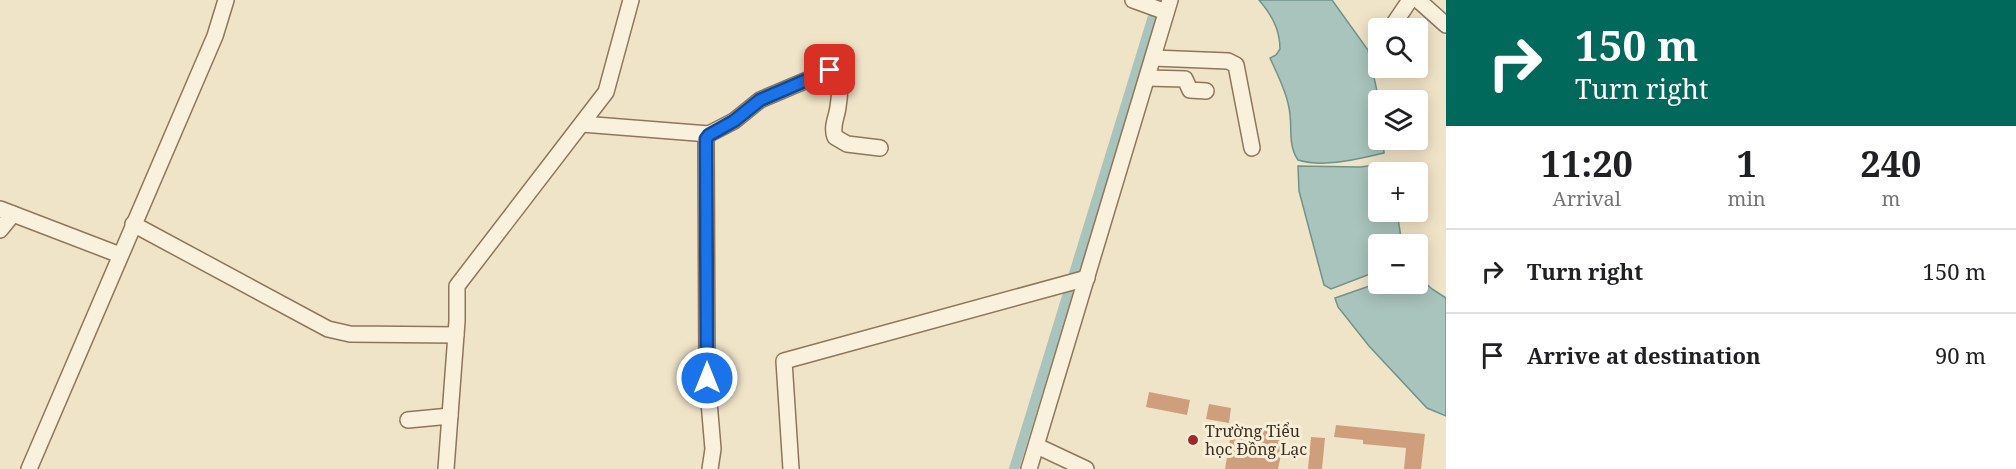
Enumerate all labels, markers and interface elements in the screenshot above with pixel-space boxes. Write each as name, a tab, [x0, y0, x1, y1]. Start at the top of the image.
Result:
text: 150 m	[1575, 16, 1699, 73]
map controls	[1368, 18, 1428, 294]
button: search	[1368, 18, 1428, 78]
icon: right	[1476, 24, 1554, 102]
pin	[804, 44, 855, 95]
icon: arrive	[813, 53, 846, 86]
text: Turn right	[1575, 70, 1708, 107]
button: layers	[1368, 90, 1428, 150]
text: 11:20	[1541, 139, 1633, 188]
text: 1	[1736, 139, 1757, 188]
text: 240	[1860, 139, 1921, 188]
button: +	[1368, 162, 1428, 222]
text: Arrival	[1553, 185, 1621, 212]
text: min	[1728, 185, 1766, 212]
text: m	[1881, 185, 1900, 212]
button: −	[1368, 234, 1428, 294]
icon: right	[1476, 255, 1509, 288]
text: Turn right	[1527, 256, 1643, 286]
text: 150 m	[1923, 256, 1986, 286]
icon: arrive	[1476, 339, 1509, 372]
text: Arrive at destination	[1527, 340, 1761, 370]
text: 90 m	[1935, 340, 1986, 370]
position arrow	[675, 346, 739, 410]
place label: Trường Tiểu học Đồng Lạc	[1205, 420, 1307, 460]
marker: Trường Tiểu học Đồng Lạc	[1186, 433, 1200, 447]

